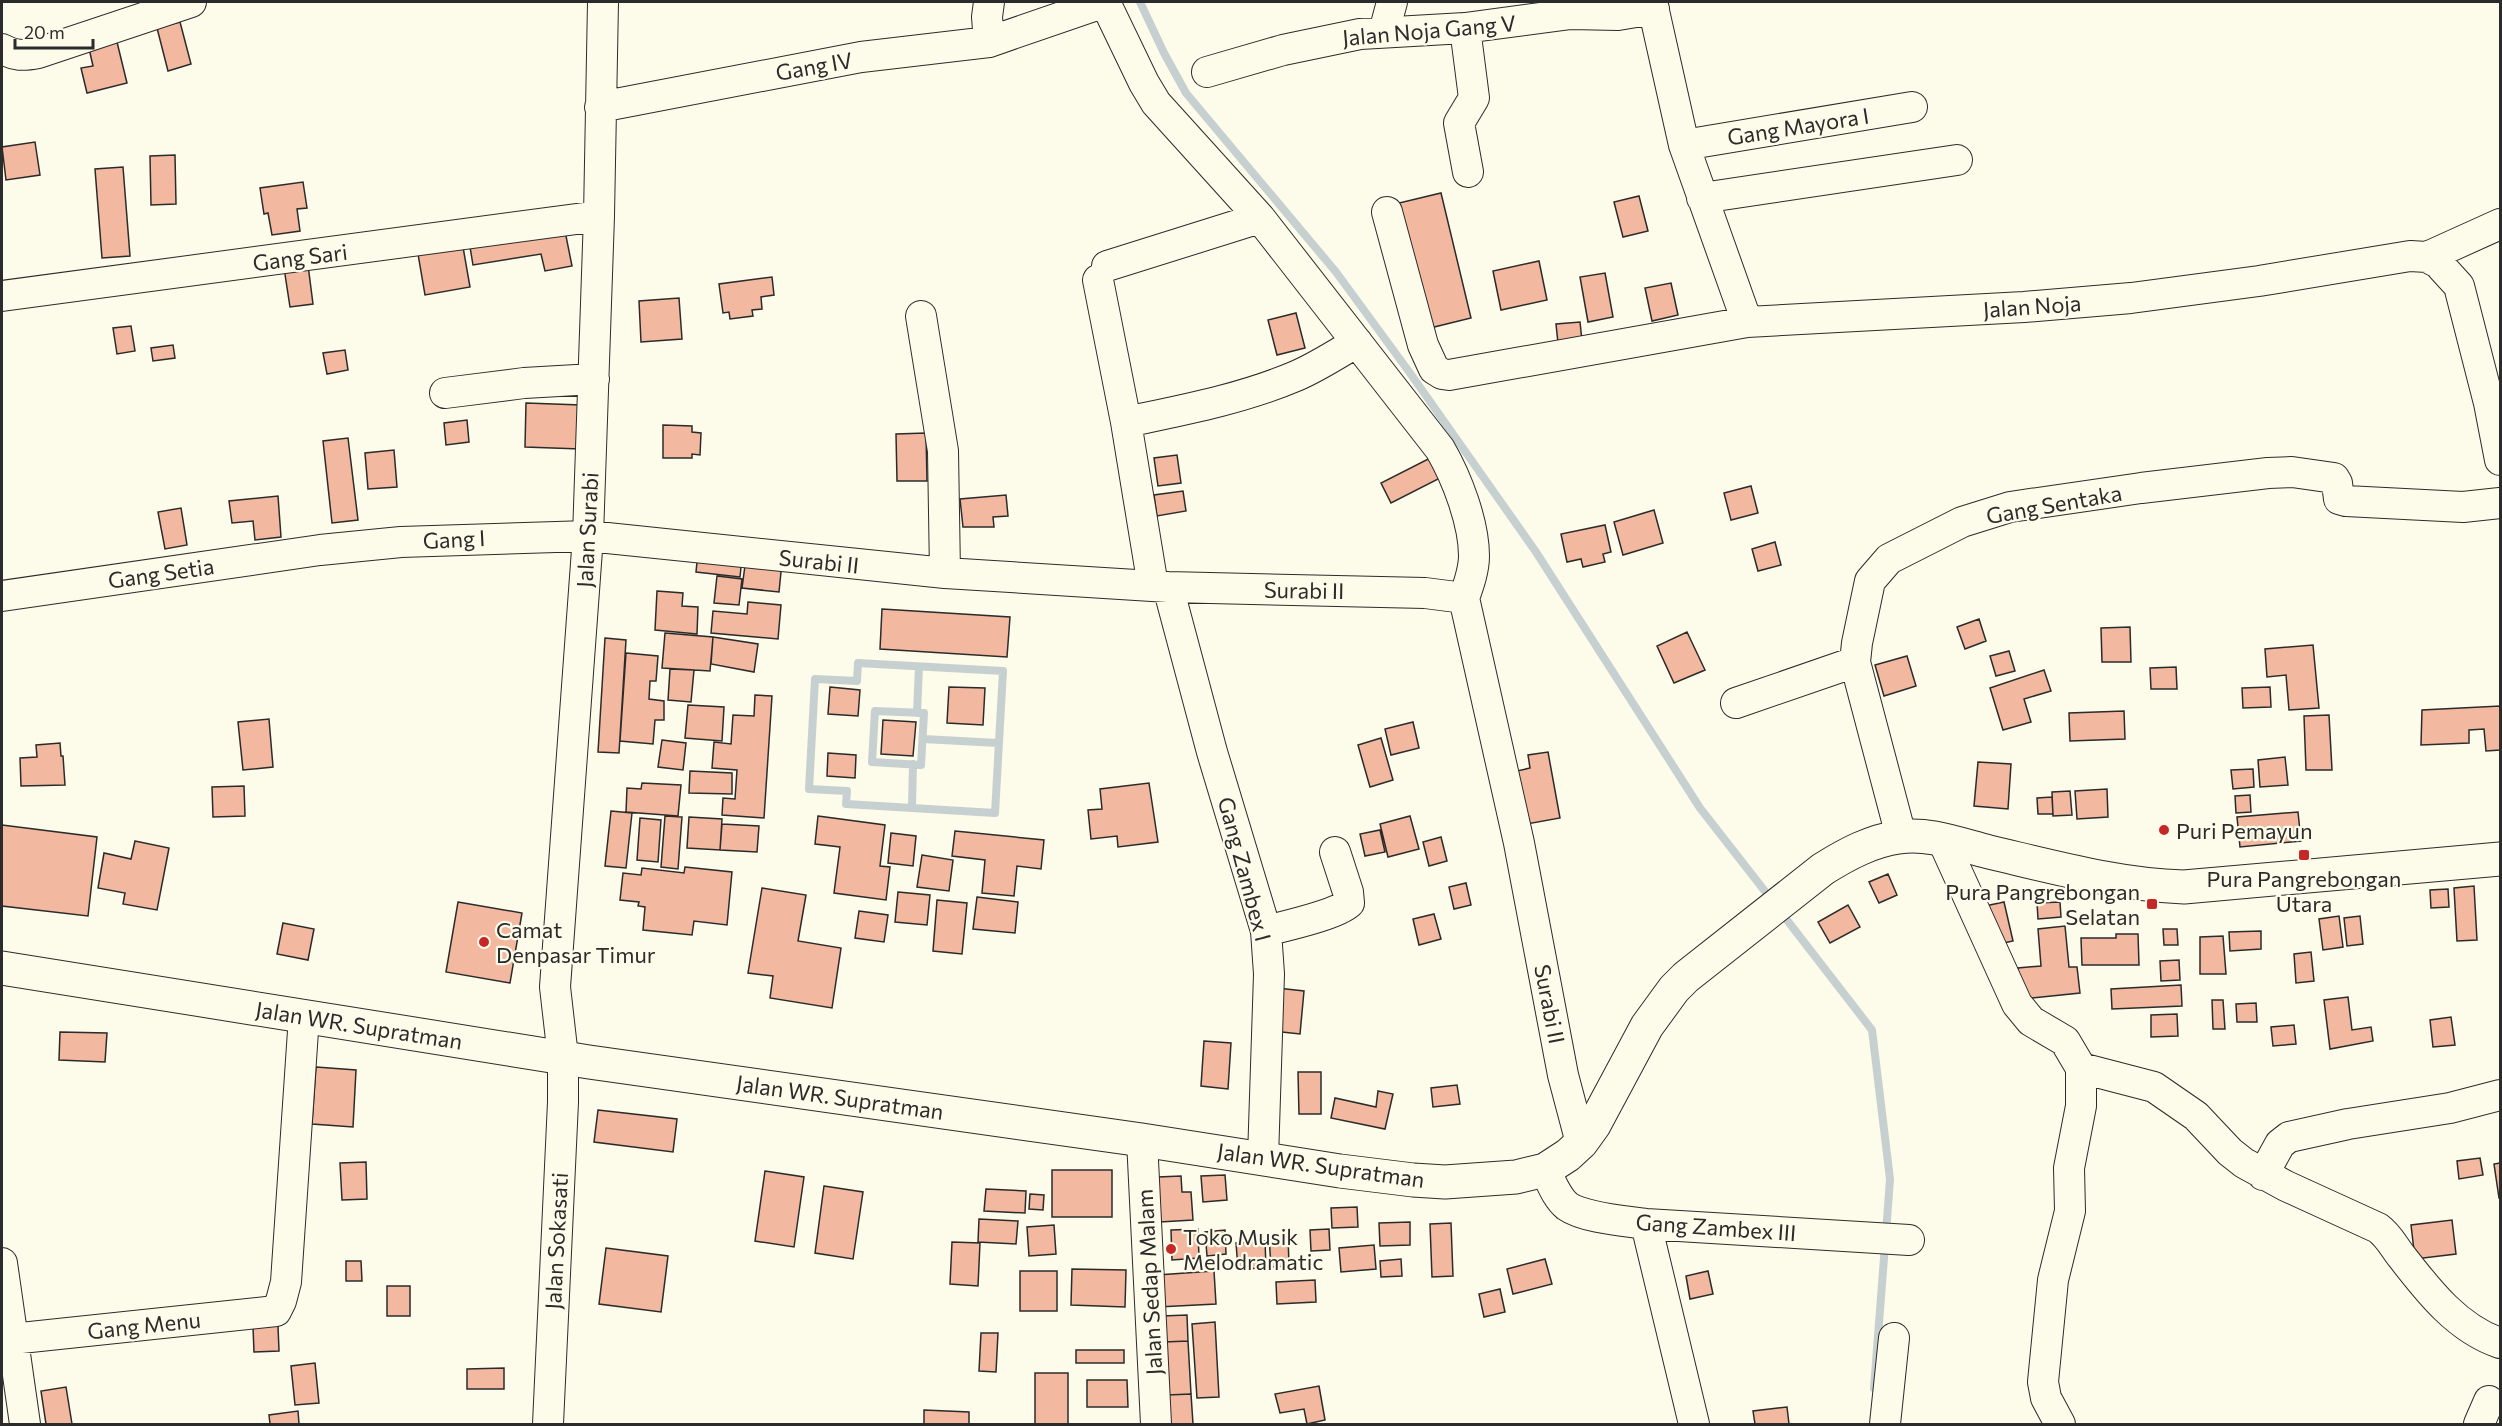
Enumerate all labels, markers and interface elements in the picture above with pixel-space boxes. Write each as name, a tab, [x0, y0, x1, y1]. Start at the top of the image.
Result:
street label: Jalan Noja Gang V	[1341, 9, 1517, 51]
scale bar	[15, 12, 93, 50]
text: 20 m	[24, 21, 65, 43]
street label: Gang IV	[773, 46, 855, 86]
street label: Gang Mayora I	[1725, 101, 1871, 151]
street label: Gang Sari	[251, 238, 349, 276]
street label: Jalan Noja	[1982, 289, 2082, 323]
street label: Jalan Surabi	[570, 471, 604, 589]
street label: Gang Sentaka	[1984, 479, 2124, 529]
street label: Gang I	[422, 524, 486, 554]
street label: Surabi II	[778, 543, 860, 579]
street label: Gang Setia	[106, 552, 216, 594]
street label: Surabi II	[1264, 576, 1344, 604]
street label: Gang Zambex I	[1213, 794, 1277, 944]
place label: Puri Pemayun	[2176, 817, 2313, 844]
marker: Puri Pemayun	[2157, 823, 2171, 837]
marker: Pura Pangrebongan Utara	[2297, 848, 2311, 862]
place label: Pura Pangrebongan Utara	[2207, 865, 2401, 917]
place label: Pura Pangrebongan Selatan	[1945, 878, 2140, 930]
marker: Pura Pangrebongan Selatan	[2145, 897, 2159, 911]
place label: Camat Denpasar Timur	[496, 916, 656, 968]
marker: Camat Denpasar Timur	[477, 935, 491, 949]
street label: Surabi II	[1529, 962, 1571, 1046]
street label: Jalan WR. Supratman	[254, 995, 464, 1055]
street label: Jalan WR. Supratman	[735, 1069, 945, 1125]
street label: Jalan WR. Supratman	[1216, 1137, 1426, 1193]
street label: Jalan Sokasati	[539, 1172, 573, 1310]
street label: Jalan Sedap Malam	[1131, 1188, 1167, 1376]
street label: Gang Zambex III	[1635, 1208, 1797, 1246]
place label: Toko Musik Melodramatic	[1183, 1223, 1323, 1275]
marker: Toko Musik Melodramatic	[1164, 1242, 1178, 1256]
street label: Gang Menu	[86, 1306, 202, 1344]

